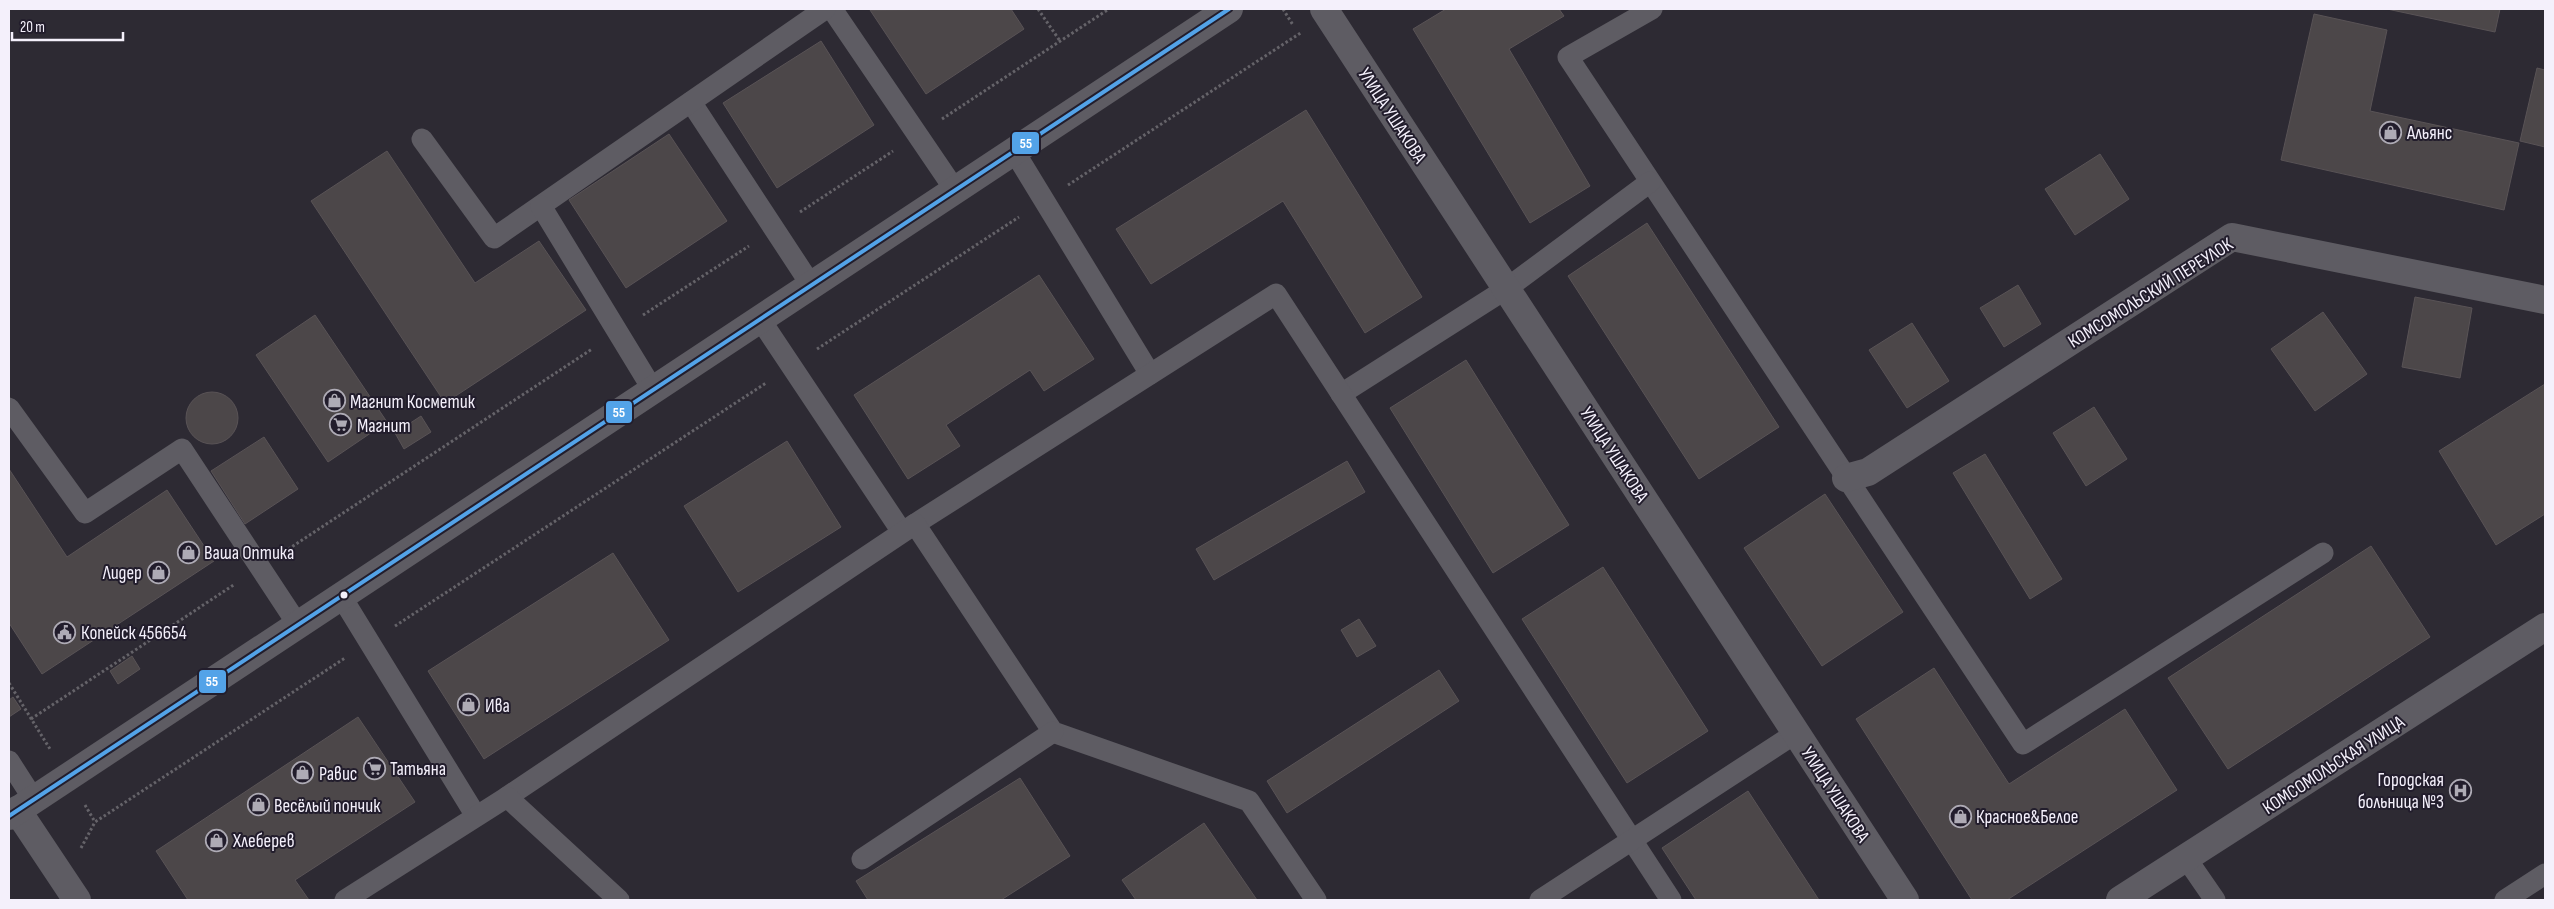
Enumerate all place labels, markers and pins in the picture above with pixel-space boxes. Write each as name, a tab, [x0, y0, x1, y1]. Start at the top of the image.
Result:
shop icon: Альянс	[2379, 120, 2403, 144]
place label: Альянс	[2406, 122, 2452, 145]
shop icon: Магнит Косметик	[322, 389, 346, 413]
place label: Магнит Косметик	[350, 391, 476, 414]
supermarket icon: Магнит	[329, 413, 353, 437]
place label: Магнит	[357, 415, 411, 438]
shop icon: Ваша Оптика	[176, 540, 200, 564]
place label: Ваша Оптика	[204, 542, 294, 565]
shop icon: Лидер	[146, 560, 170, 584]
place label: Лидер	[102, 562, 142, 585]
unlabelled marker	[339, 590, 349, 600]
public building icon: Копейск 456654	[53, 620, 77, 644]
place label: Копейск 456654	[81, 622, 187, 645]
shop icon: Ива	[457, 693, 481, 717]
place label: Ива	[485, 695, 510, 718]
supermarket icon: Татьяна	[362, 756, 386, 780]
place label: Татьяна	[390, 758, 446, 781]
shop icon: Равис	[291, 761, 315, 785]
place label: Равис	[319, 763, 357, 786]
place label: Городская больница №3	[2358, 769, 2444, 814]
hospital icon: Городская больница №3	[2448, 778, 2472, 802]
shop icon: Весёлый пончик	[246, 793, 270, 817]
place label: Весёлый пончик	[274, 795, 381, 818]
shop icon: Красное&Белое	[1948, 804, 1972, 828]
place label: Красное&Белое	[1976, 806, 2078, 829]
shop icon: Хлеберев	[205, 828, 229, 852]
place label: Хлеберев	[232, 830, 295, 853]

